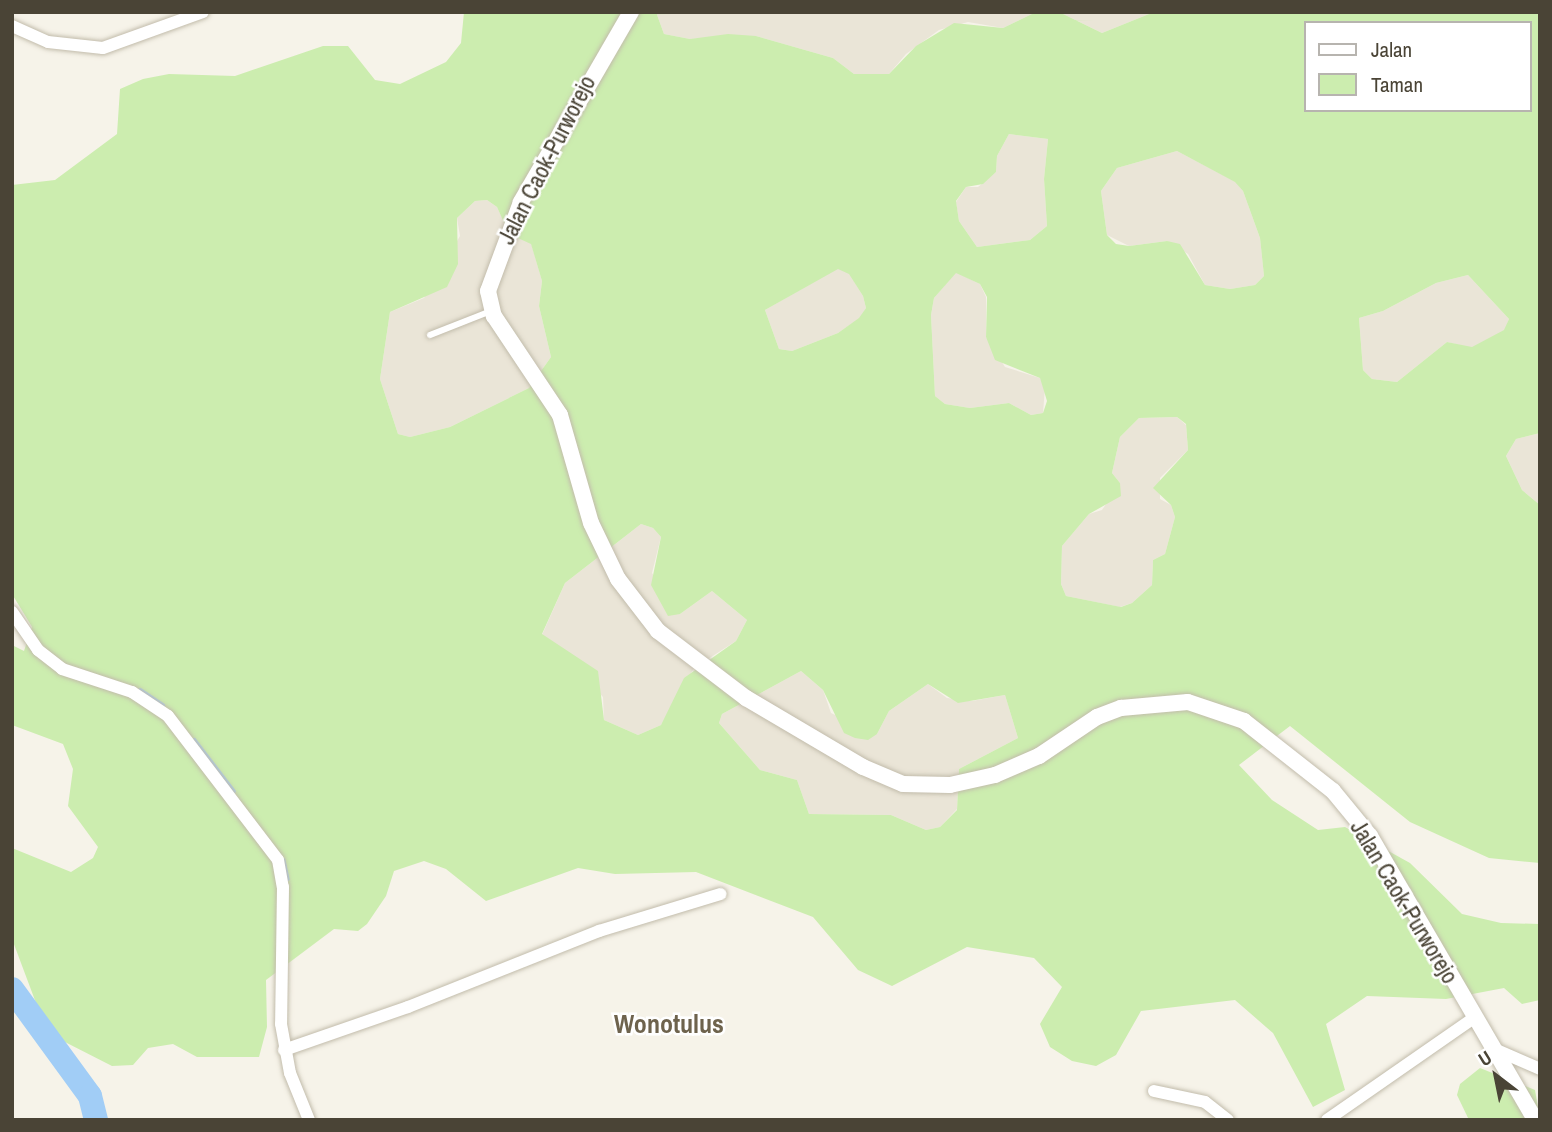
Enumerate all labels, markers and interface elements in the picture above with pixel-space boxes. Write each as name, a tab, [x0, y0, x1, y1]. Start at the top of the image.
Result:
legend	[1304, 21, 1531, 112]
text: Jalan	[1371, 35, 1412, 64]
text: Taman	[1371, 70, 1423, 99]
street label: Jalan Caok-Purworejo	[493, 71, 601, 249]
street label: Jalan Caok-Purworejo	[1344, 815, 1464, 989]
district label: Wonotulus	[614, 1008, 724, 1040]
north arrow	[1461, 1041, 1531, 1111]
text: U	[1473, 1044, 1497, 1072]

